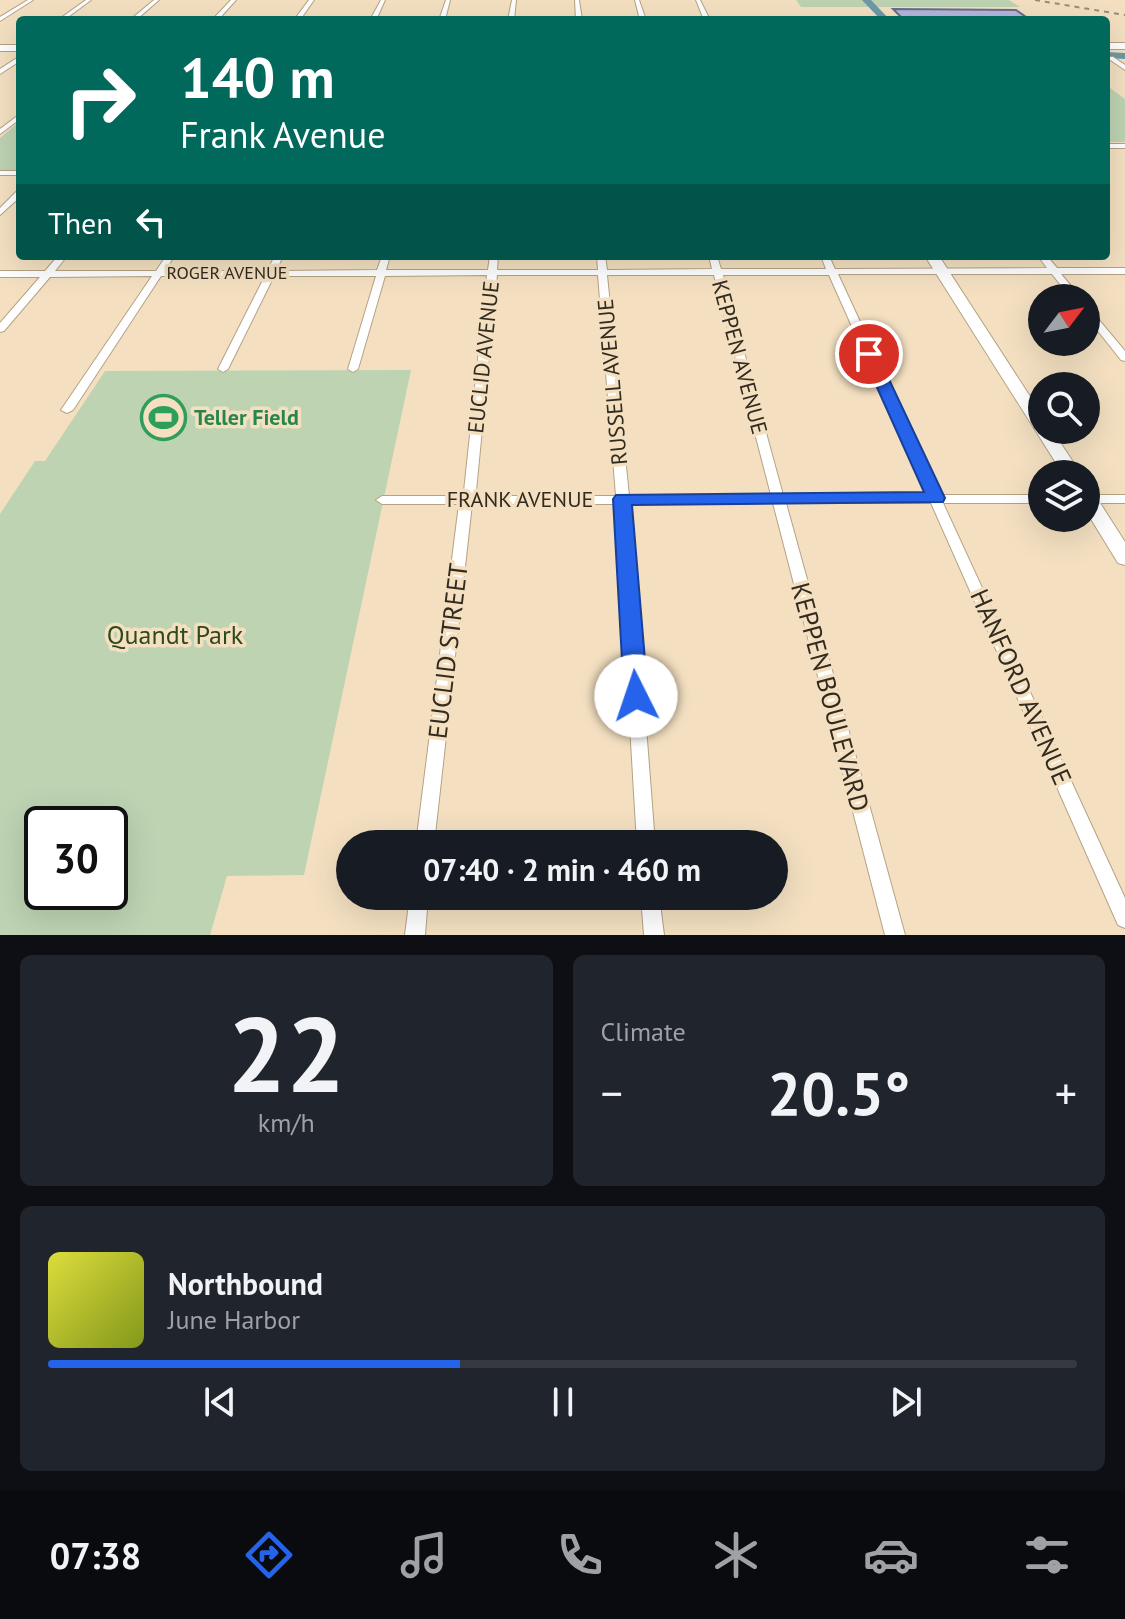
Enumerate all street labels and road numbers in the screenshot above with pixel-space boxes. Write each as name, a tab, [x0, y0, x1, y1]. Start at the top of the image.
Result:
street label: ROGER AVENUE	[167, 261, 287, 284]
street label: KEPPEN AVENUE	[706, 277, 774, 437]
street label: EUCLID AVENUE	[461, 279, 505, 435]
street label: RUSSELL AVENUE	[591, 298, 633, 466]
street label: FRANK AVENUE	[447, 485, 593, 513]
street label: EUCLID STREET	[420, 561, 475, 741]
street label: KEPPEN BOULEVARD	[784, 579, 877, 815]
street label: HANFORD AVENUE	[963, 584, 1079, 790]

